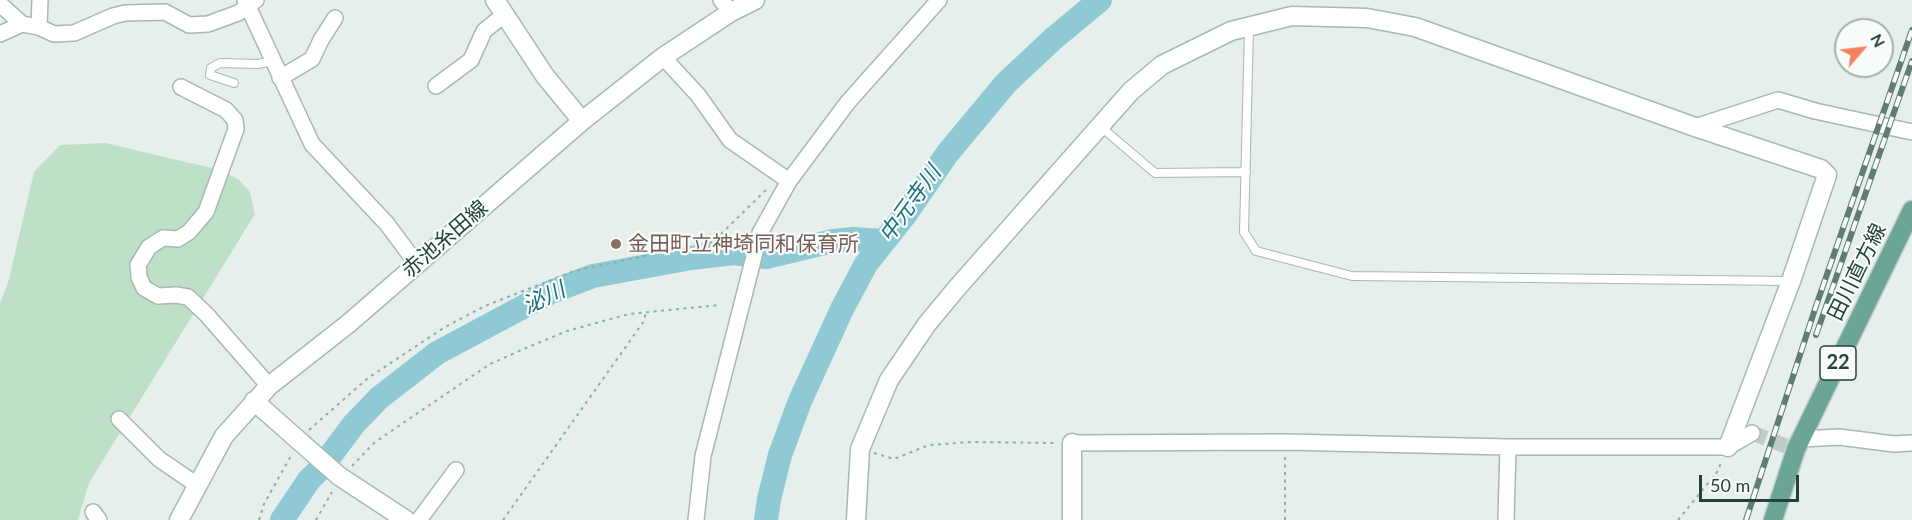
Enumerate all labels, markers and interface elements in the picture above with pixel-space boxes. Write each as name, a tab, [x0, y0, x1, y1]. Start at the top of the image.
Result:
north arrow	[1834, 18, 1894, 78]
text: N	[1867, 30, 1890, 50]
water label: 中元寺川	[873, 161, 947, 247]
street label: 赤池糸田線	[397, 195, 493, 283]
street label: 田川直方線	[1823, 219, 1891, 325]
place label: 金田町立神埼同和保育所	[628, 231, 859, 257]
marker: 金田町立神埼同和保育所	[609, 237, 623, 251]
water label: 泌川	[518, 276, 570, 320]
road number: 22	[1820, 346, 1856, 380]
scale bar	[1702, 463, 1802, 501]
text: 50 m	[1710, 474, 1750, 496]

